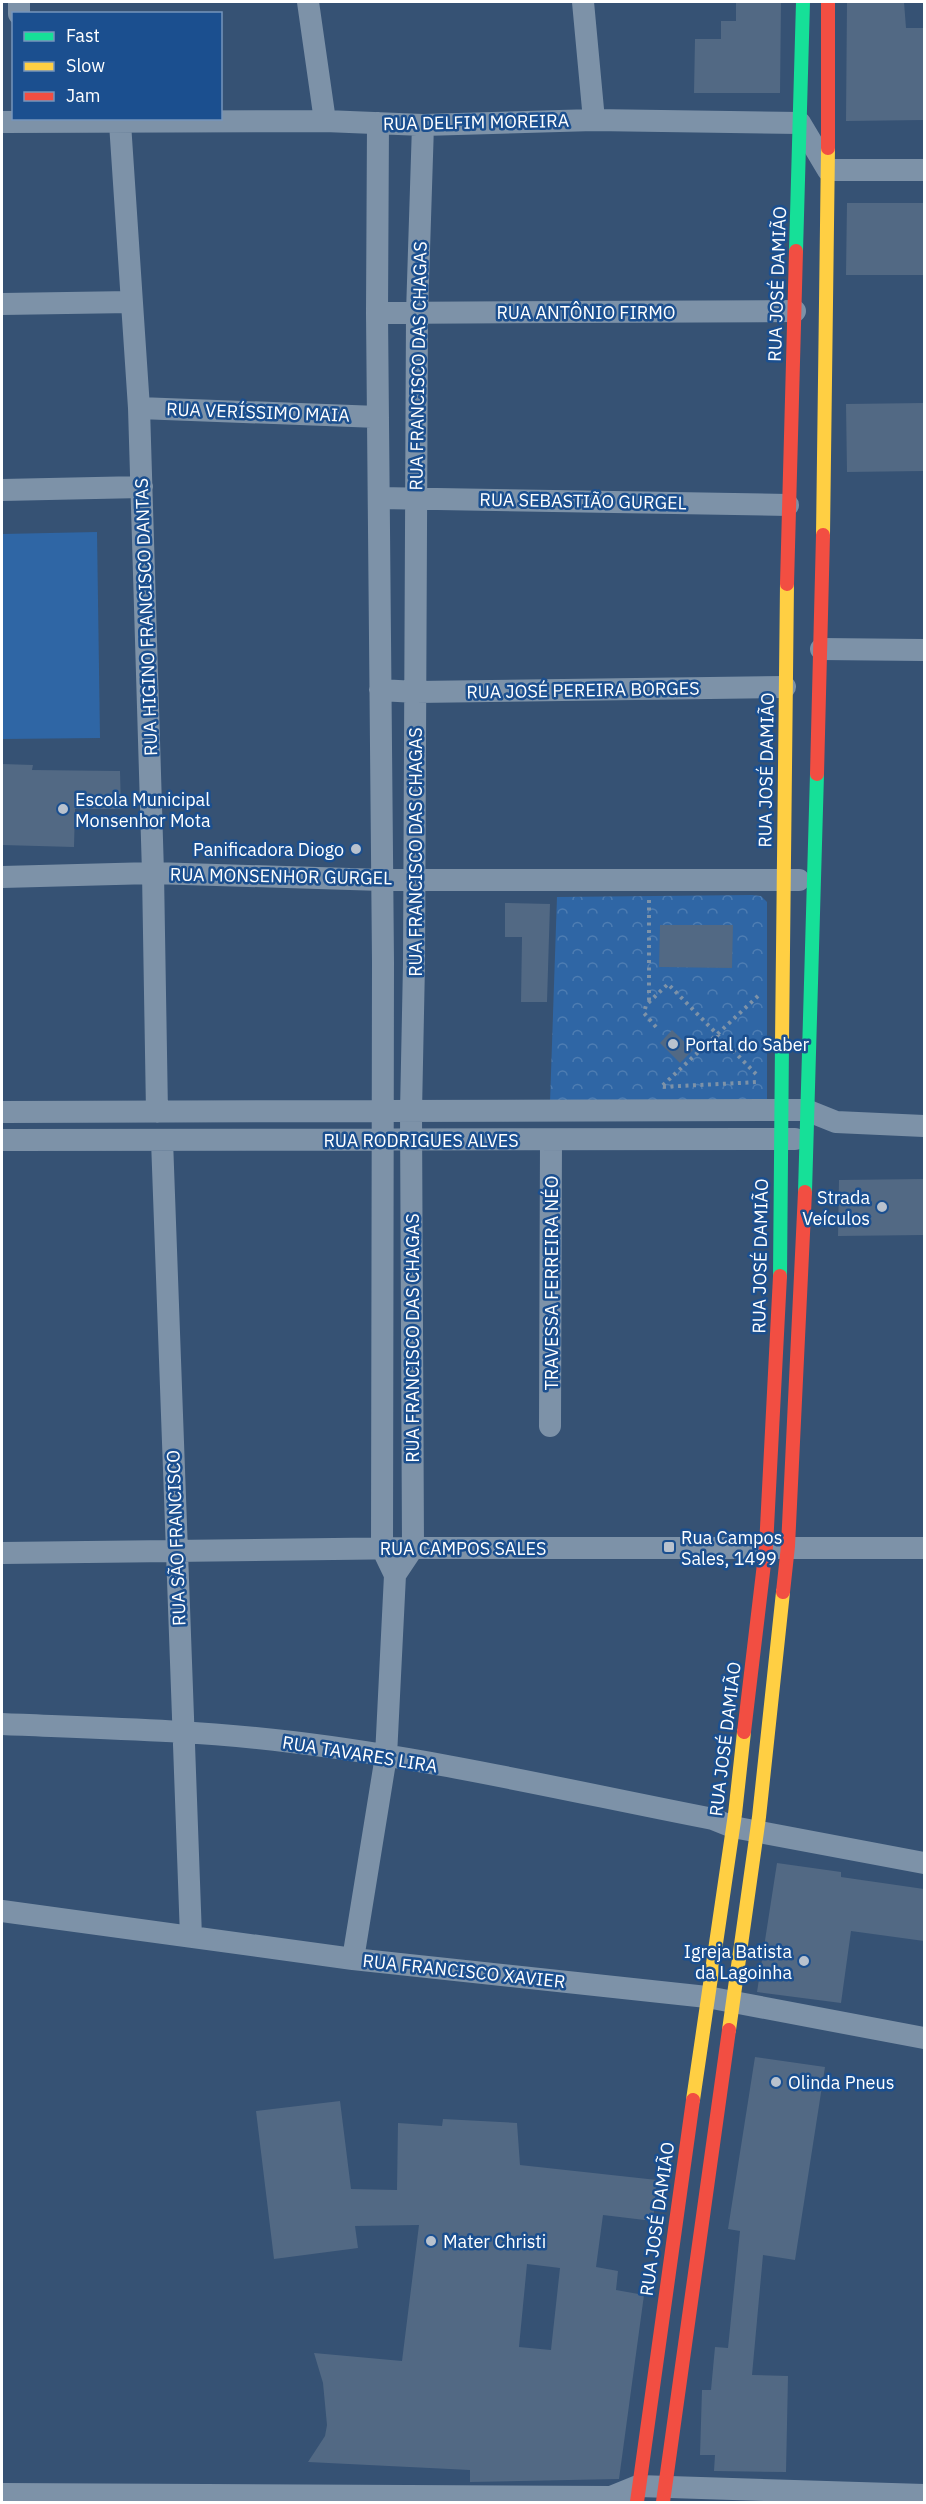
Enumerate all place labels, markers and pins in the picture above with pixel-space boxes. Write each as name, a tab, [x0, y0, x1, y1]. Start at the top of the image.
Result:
place label: Escola Municipal Monsenhor Mota	[75, 788, 211, 832]
marker: Escola Municipal Monsenhor Mota	[56, 802, 70, 816]
place label: Panificadora Diogo	[193, 838, 344, 861]
marker: Panificadora Diogo	[349, 842, 363, 856]
place label: Portal do Saber	[685, 1033, 810, 1056]
marker: Portal do Saber	[666, 1037, 680, 1051]
place label: Strada Veículos	[802, 1186, 870, 1230]
marker: Strada Veículos	[875, 1200, 889, 1214]
place label: Rua Campos Sales, 1499	[681, 1526, 782, 1570]
marker: Rua Campos Sales, 1499	[662, 1540, 676, 1554]
place label: Igreja Batista da Lagoinha	[684, 1940, 792, 1984]
marker: Igreja Batista da Lagoinha	[797, 1954, 811, 1968]
place label: Olinda Pneus	[788, 2071, 895, 2094]
marker: Olinda Pneus	[769, 2075, 783, 2089]
place label: Mater Christi	[443, 2230, 546, 2253]
marker: Mater Christi	[424, 2234, 438, 2248]

